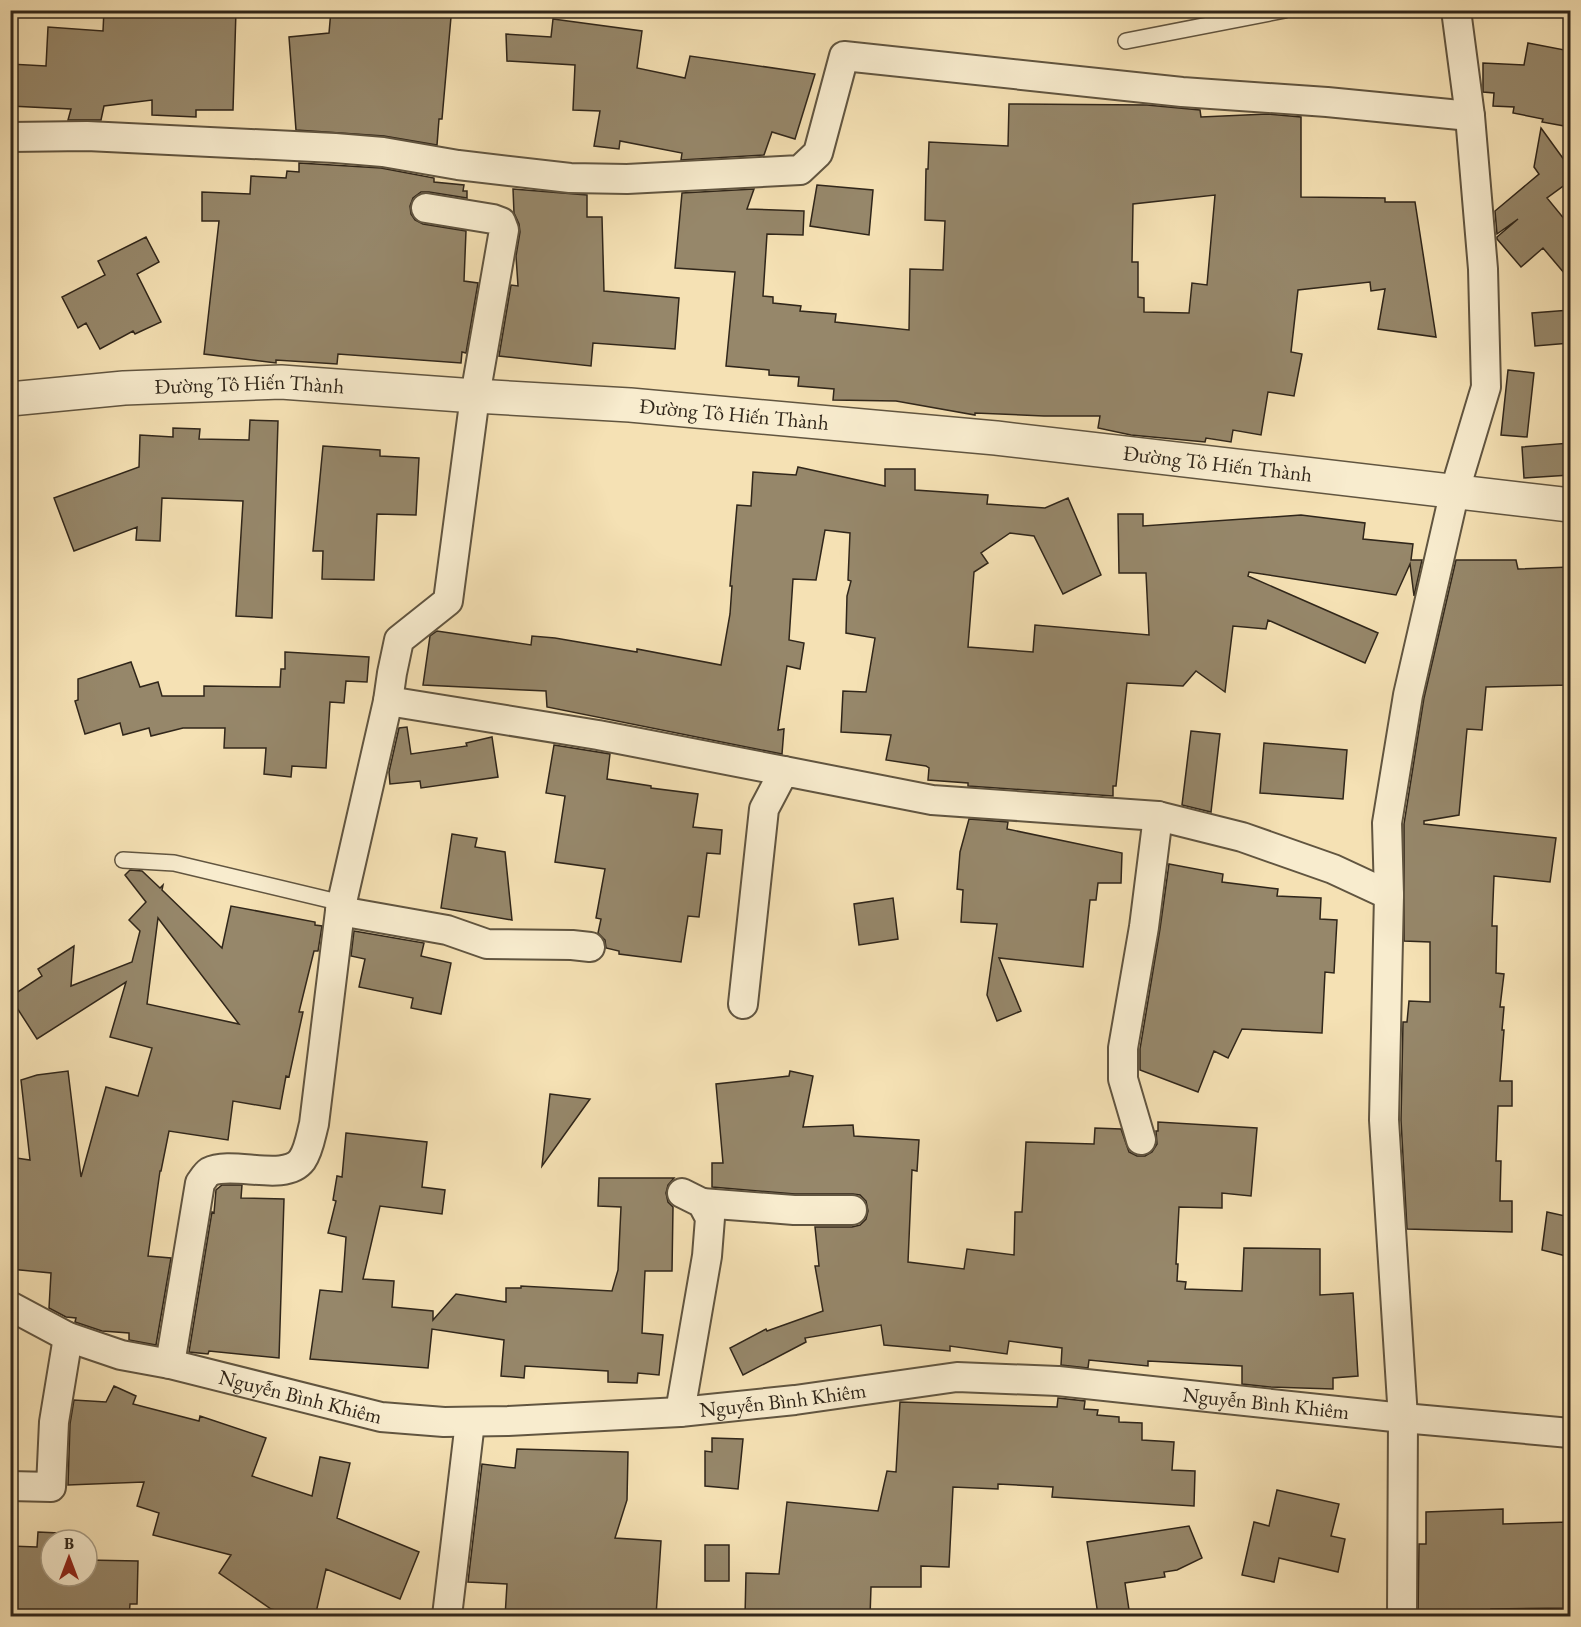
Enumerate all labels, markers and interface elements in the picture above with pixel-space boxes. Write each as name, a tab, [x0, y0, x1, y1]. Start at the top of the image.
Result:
street label: Đường Tô Hiến Thành	[154, 368, 345, 400]
street label: Đường Tô Hiến Thành	[638, 392, 830, 436]
street label: Đường Tô Hiến Thành	[1122, 439, 1314, 488]
street label: Nguyễn Bình Khiêm	[216, 1363, 385, 1430]
street label: Nguyễn Bình Khiêm	[698, 1376, 868, 1423]
street label: Nguyễn Bình Khiêm	[1181, 1380, 1351, 1425]
north arrow	[39, 1528, 99, 1588]
text: B	[64, 1533, 74, 1554]

